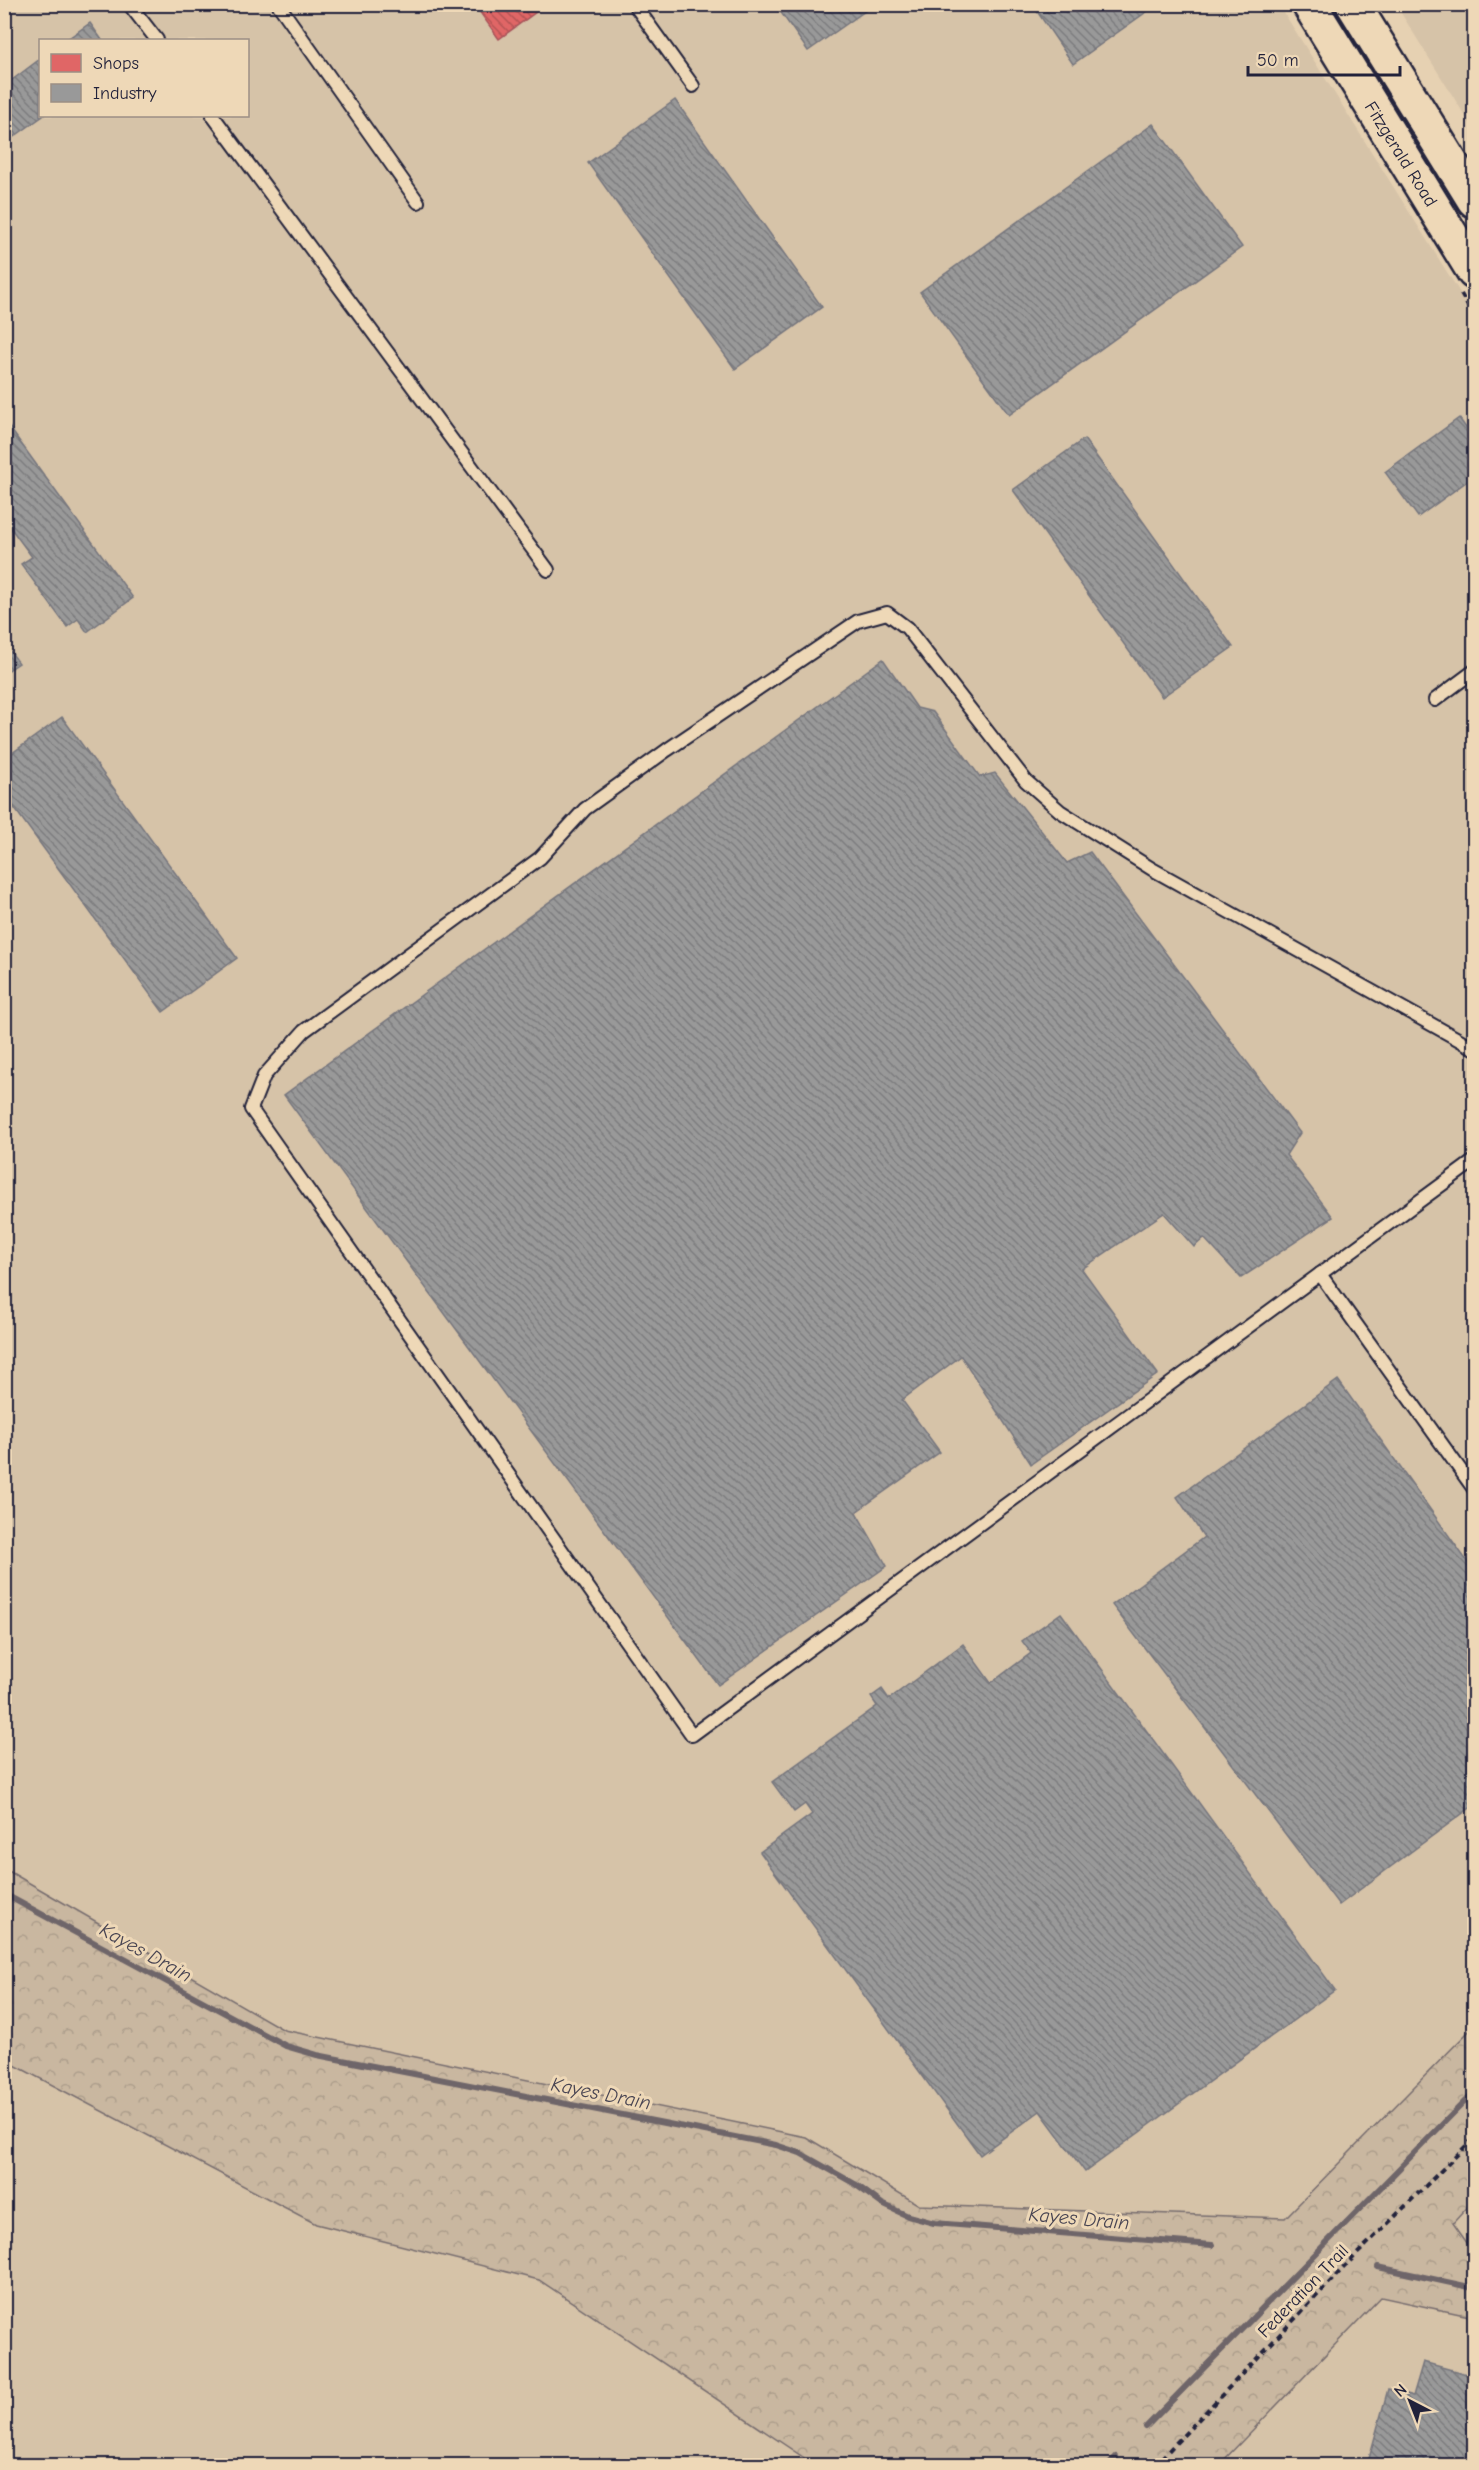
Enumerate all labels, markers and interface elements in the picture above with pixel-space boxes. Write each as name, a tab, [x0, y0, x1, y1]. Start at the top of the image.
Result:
legend	[39, 39, 249, 117]
scale bar	[1248, 39, 1400, 77]
text: 50 m	[1257, 50, 1299, 71]
text: Shops	[93, 53, 139, 74]
text: Industry	[93, 83, 158, 104]
street label: Fitzgerald Road	[1360, 98, 1441, 211]
water label: Kayes Drain	[96, 1918, 196, 1987]
water label: Kayes Drain	[549, 2073, 653, 2114]
water label: Kayes Drain	[1028, 2203, 1130, 2234]
street label: Federation Trail	[1254, 2240, 1353, 2342]
north arrow	[1380, 2371, 1440, 2431]
text: N	[1391, 2380, 1411, 2401]

